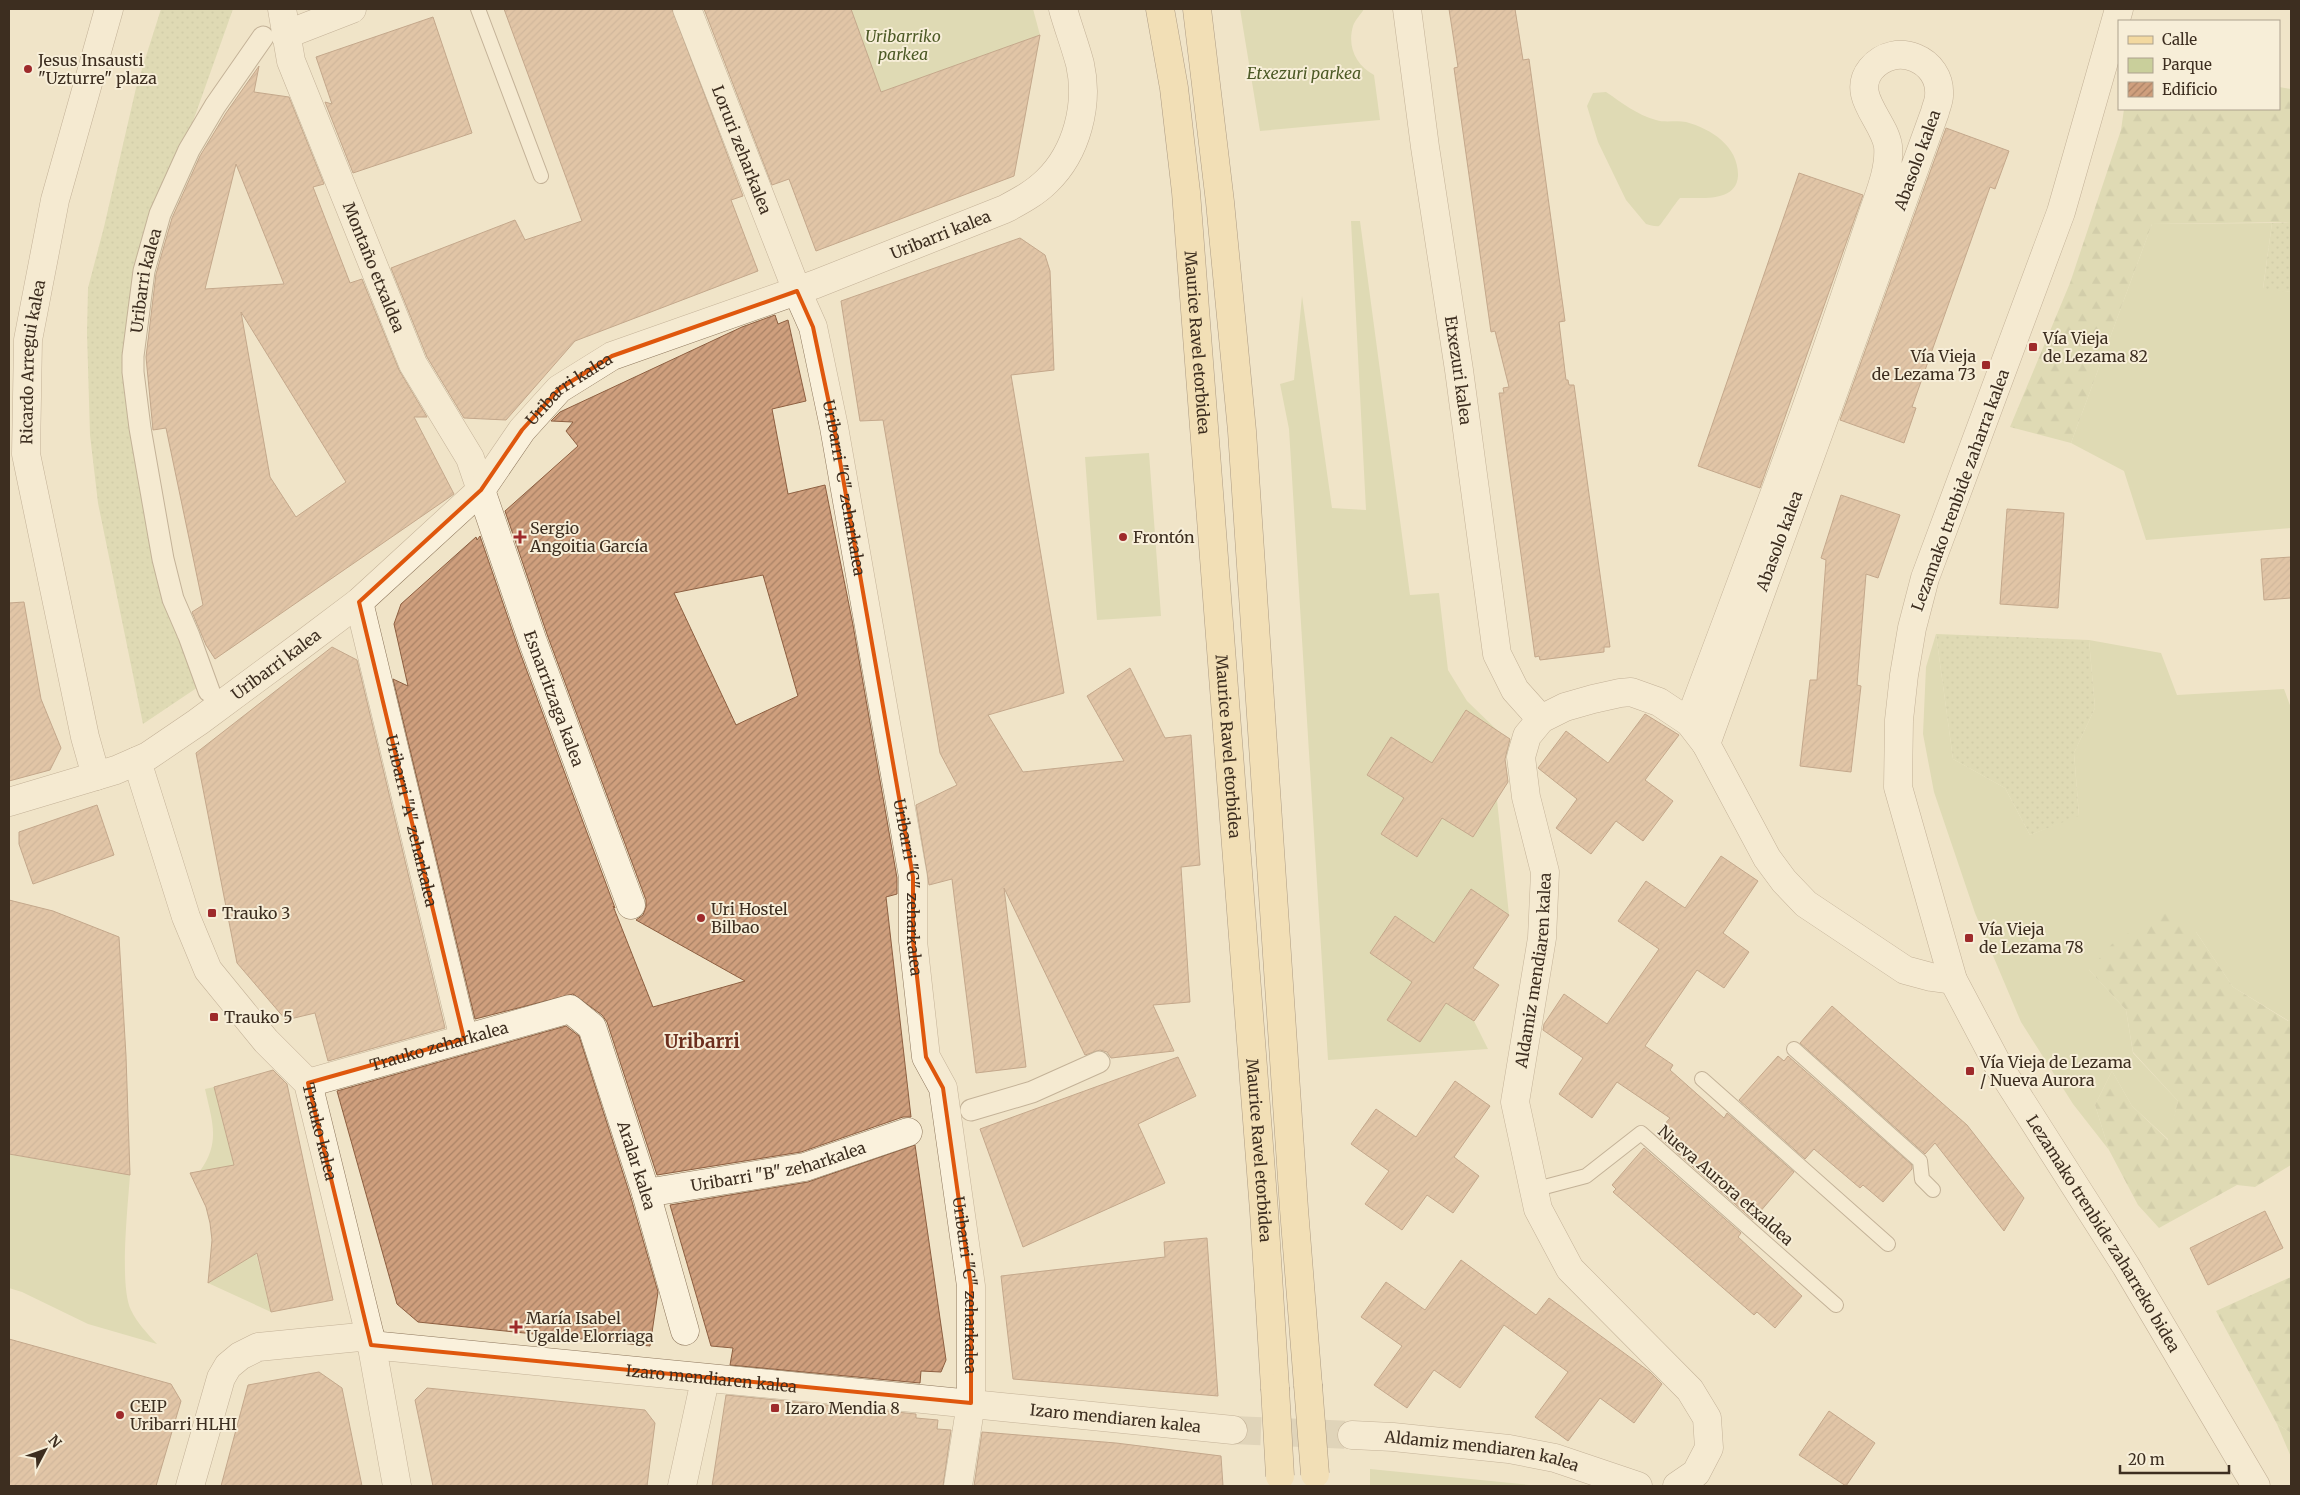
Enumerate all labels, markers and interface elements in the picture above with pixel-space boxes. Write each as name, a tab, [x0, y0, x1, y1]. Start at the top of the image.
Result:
legend	[2118, 20, 2280, 110]
park label: Uribarriko parkea	[865, 26, 941, 64]
text: Calle	[2162, 30, 2197, 49]
place label: Jesus Insausti "Uzturre" plaza	[37, 50, 157, 88]
text: Parque	[2162, 55, 2212, 74]
marker: Jesus Insausti "Uzturre" plaza	[22, 63, 34, 75]
park label: Etxezuri parkea	[1247, 63, 1361, 83]
text: Edificio	[2162, 80, 2218, 99]
street label: Loruri zeharkalea	[708, 83, 776, 217]
street label: Abasolo kalea	[1889, 107, 1945, 214]
street label: Montaño etxaldea	[339, 199, 409, 336]
street label: Uribarri kalea	[887, 206, 994, 264]
street label: Uribarri kalea	[126, 226, 166, 334]
street label: Maurice Ravel etorbidea	[1181, 250, 1215, 436]
street label: Ricardo Arregui kalea	[16, 278, 50, 445]
street label: Etxezuri kalea	[1441, 314, 1476, 426]
place label: Vía Vieja de Lezama 82	[2042, 328, 2148, 366]
marker: Vía Vieja de Lezama 82	[2027, 341, 2039, 353]
place label: Vía Vieja de Lezama 73	[1872, 346, 1976, 384]
street label: Uribarri kalea	[521, 348, 616, 430]
marker: Vía Vieja de Lezama 73	[1980, 359, 1992, 371]
street label: Lezamako trenbide zaharra kalea	[1907, 366, 2013, 614]
street label: Uribarri "C" zeharkalea	[819, 398, 870, 578]
street label: Abasolo kalea	[1751, 488, 1807, 595]
place label: Sergio Angoitia García	[529, 518, 649, 556]
place label: Frontón	[1133, 527, 1195, 547]
marker: Sergio Angoitia García	[514, 531, 526, 543]
marker: Frontón	[1117, 531, 1129, 543]
street label: Uribarri kalea	[227, 624, 325, 704]
street label: Esnarritzaga kalea	[520, 628, 589, 769]
street label: Maurice Ravel etorbidea	[1211, 654, 1245, 839]
street label: Uribarri "A" zeharkalea	[381, 733, 442, 909]
street label: Uribarri "C" zeharkalea	[889, 797, 927, 977]
street label: Aldamiz mendiaren kalea	[1511, 872, 1555, 1070]
place label: Uri Hostel Bilbao	[711, 899, 788, 937]
place label: Trauko 3	[222, 903, 290, 923]
marker: Trauko 3	[206, 907, 218, 919]
marker: Uri Hostel Bilbao	[695, 912, 707, 924]
place label: Vía Vieja de Lezama 78	[1978, 919, 2083, 957]
marker: Vía Vieja de Lezama 78	[1963, 932, 1975, 944]
place label: Trauko 5	[224, 1007, 293, 1027]
marker: Trauko 5	[208, 1011, 220, 1023]
street label: Trauko zeharkalea	[367, 1017, 511, 1075]
district label: Uribarri	[664, 1029, 740, 1053]
place label: Vía Vieja de Lezama / Nueva Aurora	[1979, 1052, 2132, 1090]
street label: Maurice Ravel etorbidea	[1242, 1058, 1276, 1243]
marker: Vía Vieja de Lezama / Nueva Aurora	[1964, 1065, 1976, 1077]
street label: Trauko kalea	[298, 1081, 342, 1183]
street label: Lezamako trenbide zaharreko bidea	[2022, 1111, 2185, 1356]
street label: Aralar kalea	[613, 1117, 660, 1212]
street label: Nueva Aurora etxaldea	[1654, 1121, 1798, 1250]
street label: Uribarri "B" zeharkalea	[689, 1137, 869, 1196]
street label: Uribarri "C" zeharkalea	[948, 1195, 981, 1374]
place label: María Isabel Ugalde Elorriaga	[526, 1308, 654, 1346]
marker: María Isabel Ugalde Elorriaga	[510, 1321, 522, 1333]
street label: Izaro mendiaren kalea	[625, 1360, 798, 1397]
place label: CEIP Uribarri HLHI	[130, 1396, 237, 1434]
place label: Izaro Mendia 8	[785, 1398, 900, 1418]
street label: Izaro mendiaren kalea	[1029, 1399, 1202, 1437]
marker: Izaro Mendia 8	[769, 1402, 781, 1414]
marker: CEIP Uribarri HLHI	[114, 1409, 126, 1421]
north arrow	[20, 1425, 70, 1475]
street label: Aldamiz mendiaren kalea	[1383, 1427, 1582, 1476]
text: N	[44, 1431, 65, 1452]
scale bar	[2120, 1442, 2229, 1474]
text: 20 m	[2128, 1450, 2165, 1469]

